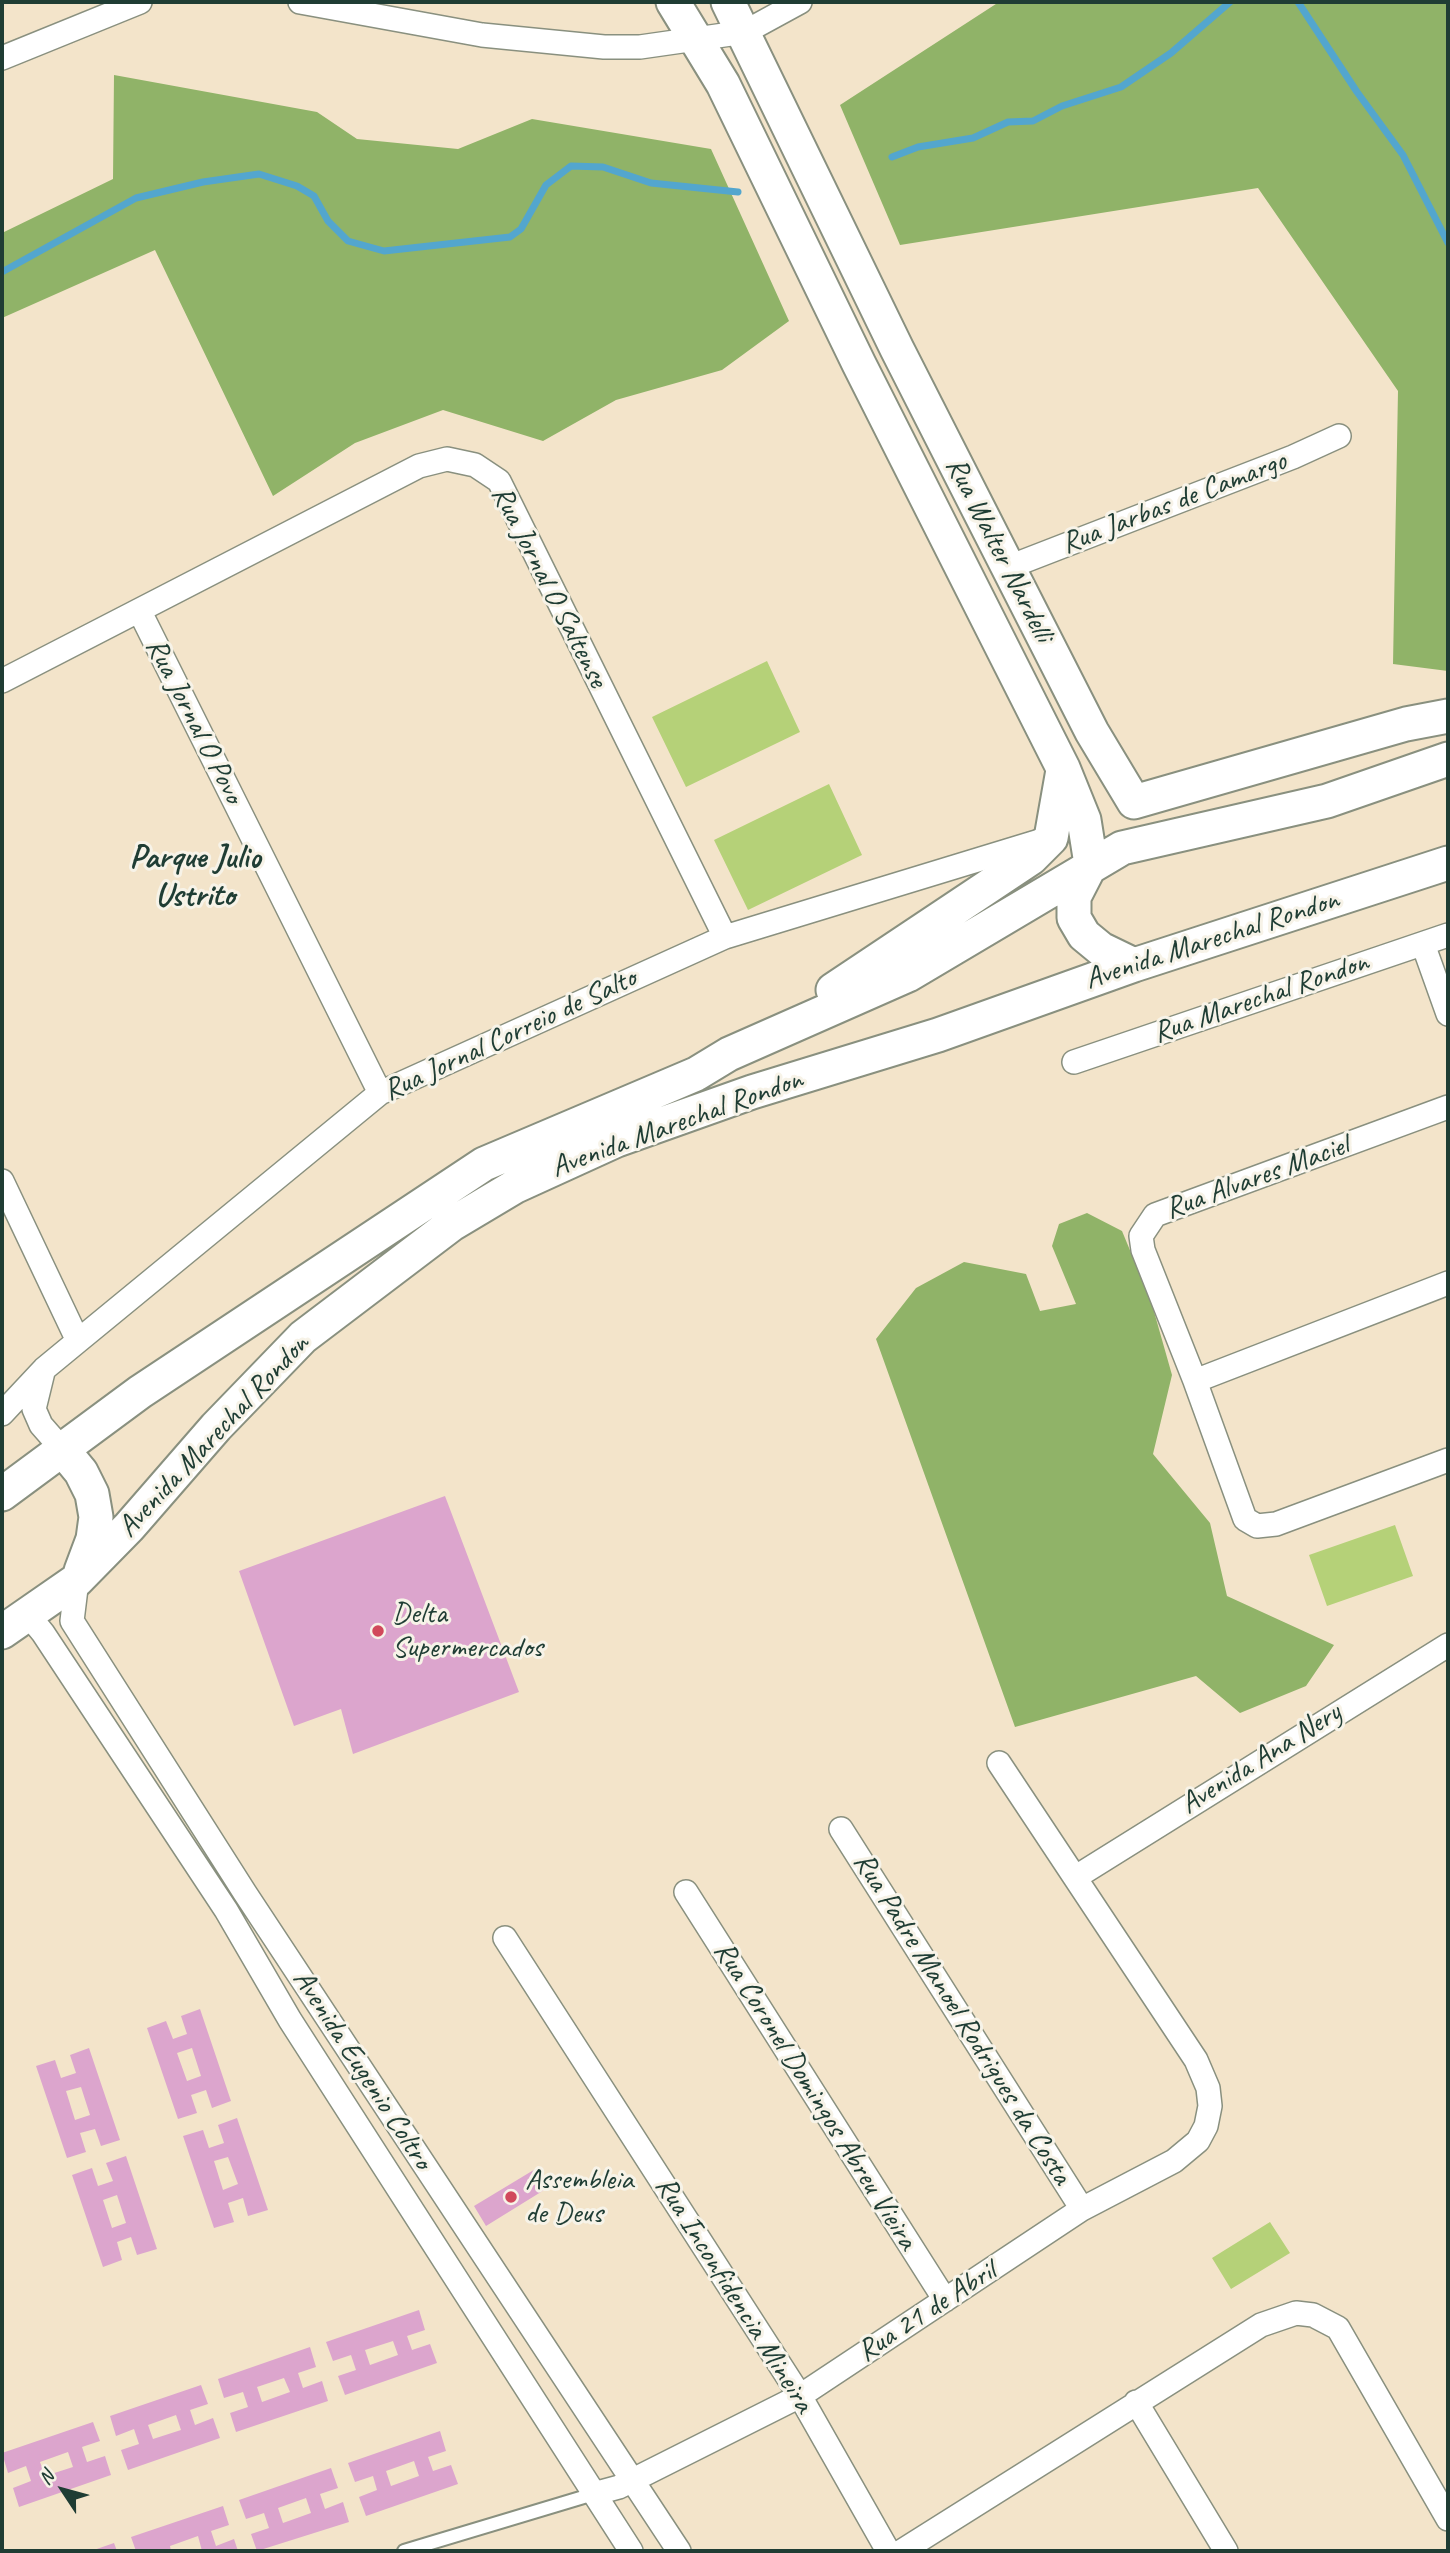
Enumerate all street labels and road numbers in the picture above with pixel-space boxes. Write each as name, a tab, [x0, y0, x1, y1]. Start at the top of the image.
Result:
street label: Rua Jarbas de Camargo	[1057, 444, 1291, 562]
street label: Rua Walter Nardelli	[937, 452, 1061, 648]
street label: Rua Jornal O Saltense	[483, 480, 615, 694]
street label: Rua Jornal O Povo	[137, 633, 251, 809]
street label: Avenida Marechal Rondon	[1080, 882, 1344, 998]
street label: Rua Marechal Rondon	[1149, 944, 1373, 1052]
street label: Rua Jornal Correio de Salto	[378, 961, 642, 1109]
street label: Avenida Marechal Rondon	[546, 1062, 808, 1186]
street label: Rua Alvares Maciel	[1160, 1128, 1354, 1228]
street label: Avenida Marechal Rondon	[111, 1327, 317, 1545]
street label: Avenida Ana Nery	[1174, 1695, 1348, 1823]
street label: Rua Padre Manoel Rodrigues da Costa	[845, 1846, 1079, 2192]
street label: Rua Coronel Domingos Abreu Vieira	[705, 1935, 925, 2257]
street label: Avenida Eugenio Coltro	[284, 1964, 440, 2176]
street label: Rua Inconfidencia Mineira	[647, 2170, 821, 2420]
street label: Rua 21 de Abril	[851, 2254, 1003, 2370]

